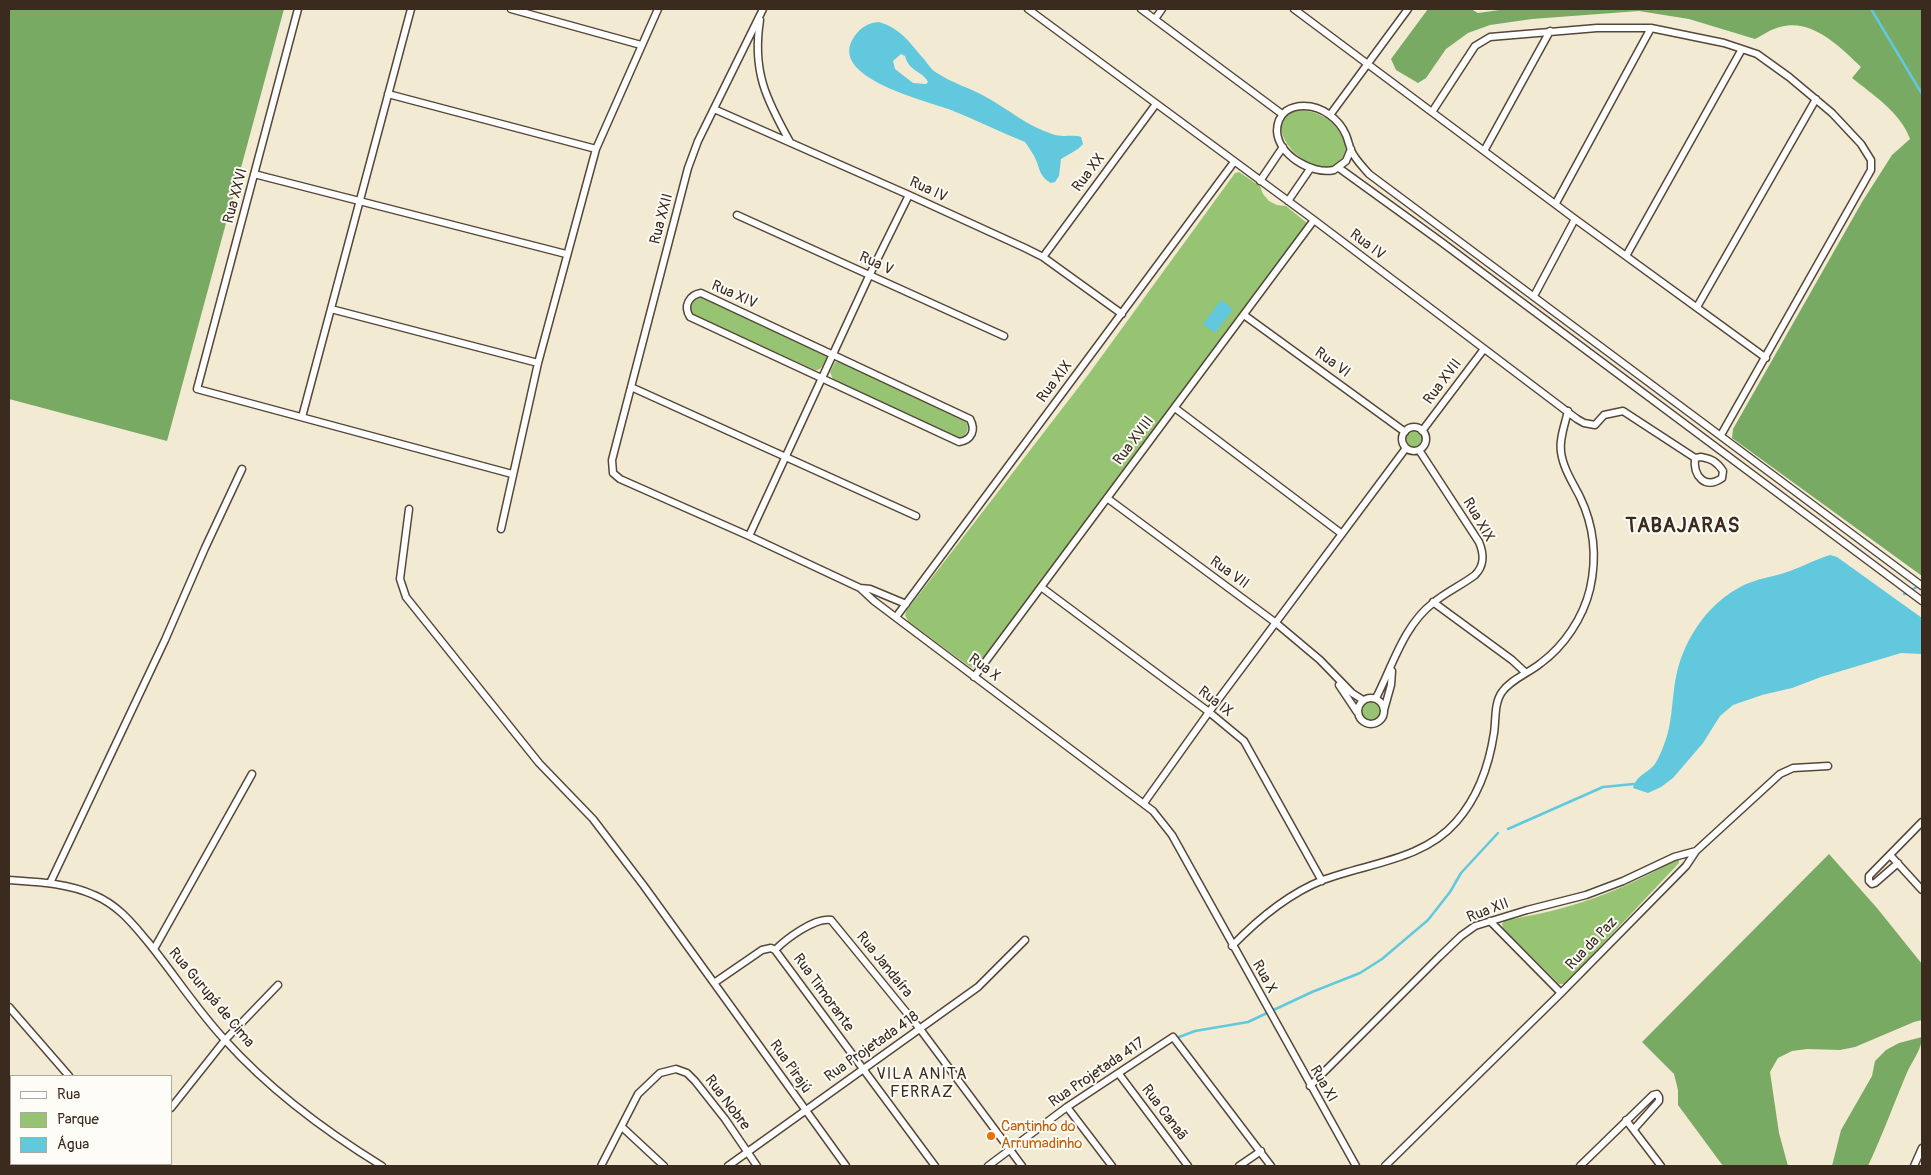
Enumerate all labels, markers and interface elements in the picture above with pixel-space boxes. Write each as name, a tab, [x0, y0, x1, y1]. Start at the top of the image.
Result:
street label: Rua XX	[1069, 150, 1109, 196]
street label: Rua XXVI	[220, 166, 252, 226]
street label: Rua IV	[906, 173, 950, 207]
street label: Rua XXII	[647, 192, 677, 246]
street label: Rua IV	[1346, 226, 1388, 264]
street label: Rua V	[856, 248, 896, 280]
street label: Rua XIV	[708, 277, 760, 313]
street label: Rua VI	[1311, 344, 1353, 382]
street label: Rua XVII	[1420, 356, 1466, 408]
street label: Rua XIX	[1033, 358, 1077, 406]
street label: Rua XVIII	[1110, 413, 1158, 469]
street label: Rua XIX	[1458, 495, 1498, 545]
district label: TABAJARAS	[1624, 515, 1742, 539]
street label: Rua VII	[1206, 553, 1252, 593]
street label: Rua X	[965, 650, 1003, 686]
street label: Rua IX	[1194, 683, 1236, 721]
street label: Rua XII	[1465, 895, 1511, 927]
street label: Rua da Paz	[1562, 914, 1622, 974]
street label: Rua Jandaíra	[852, 928, 916, 1002]
street label: Rua Gurupá de Cima	[164, 945, 258, 1051]
street label: Rua Timorante	[789, 950, 857, 1036]
street label: Rua X	[1248, 957, 1280, 997]
street label: Rua Projetada 418	[821, 1008, 923, 1086]
street label: Rua Projetada 417	[1046, 1034, 1148, 1112]
street label: Rua Pirajú	[765, 1037, 815, 1097]
street label: Rua XI	[1305, 1063, 1341, 1105]
district label: VILA ANITA FERRAZ	[875, 1065, 969, 1103]
street label: Rua Nobre	[700, 1072, 754, 1134]
legend	[10, 1075, 172, 1165]
street label: Rua Canaã	[1137, 1081, 1191, 1145]
text: Rua	[57, 1085, 80, 1104]
text: Parque	[57, 1110, 99, 1129]
place label: Cantinho do Arrumadinho	[1001, 1118, 1082, 1153]
marker: Cantinho do Arrumadinho	[985, 1130, 997, 1142]
text: Água	[57, 1135, 89, 1154]

